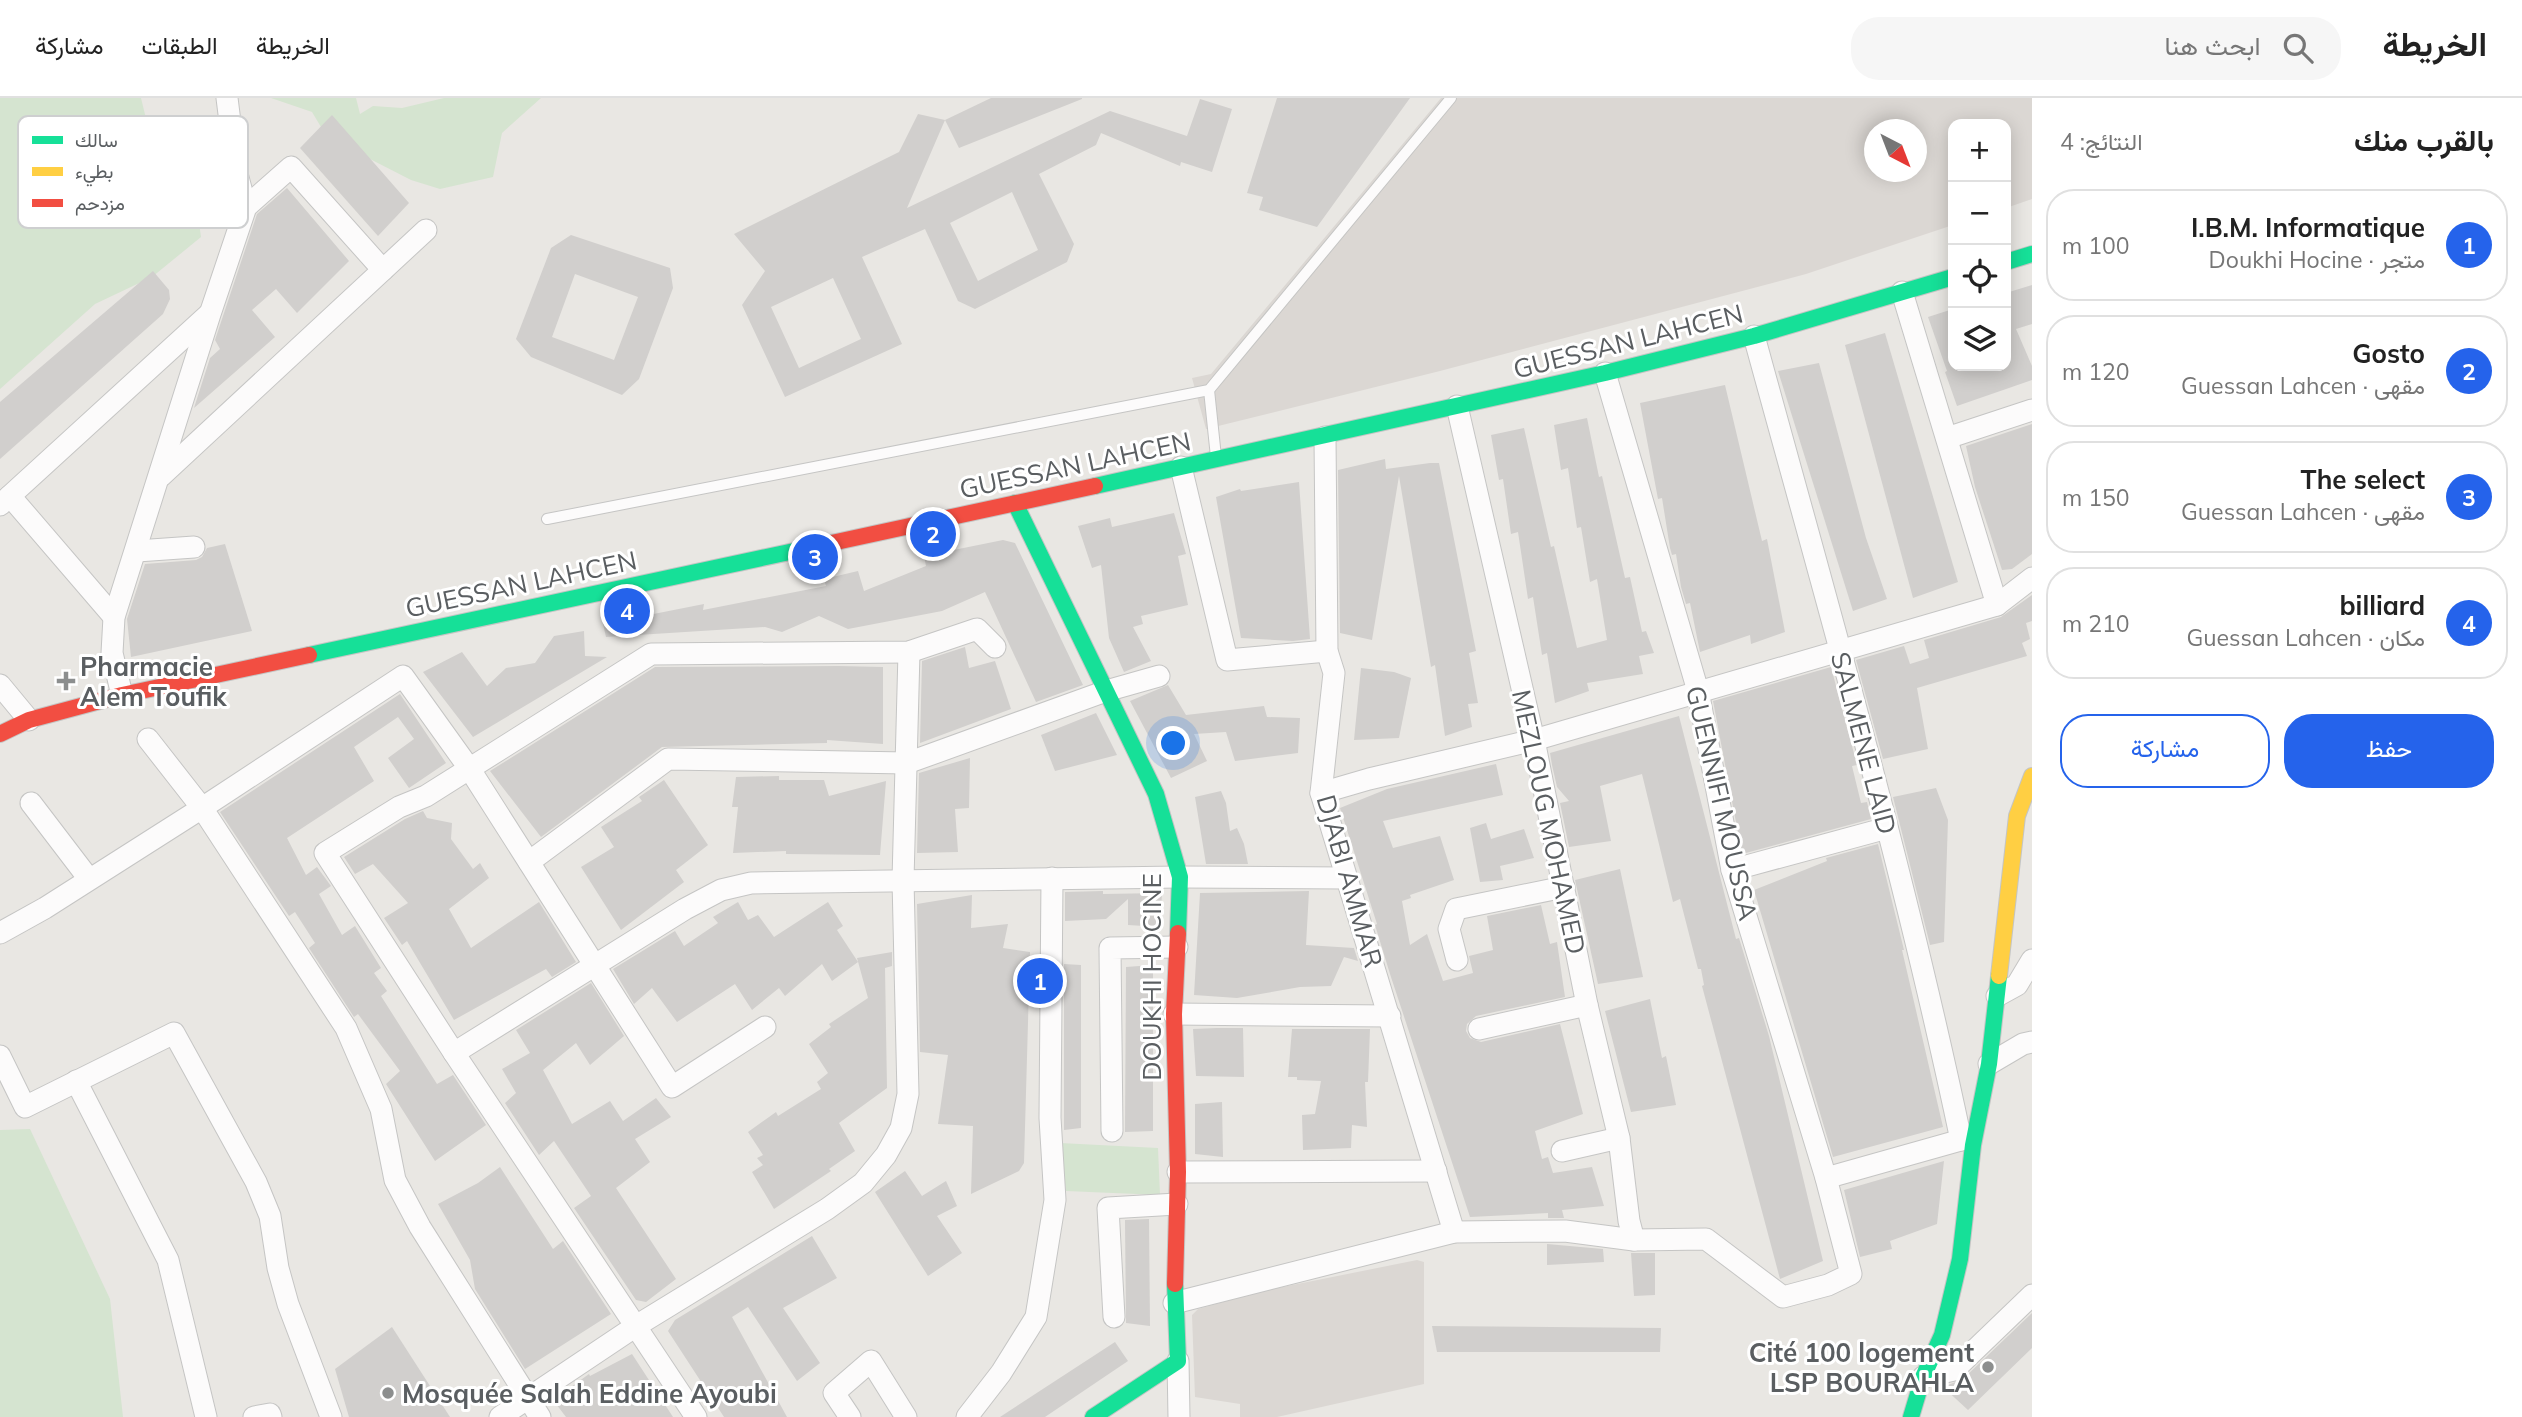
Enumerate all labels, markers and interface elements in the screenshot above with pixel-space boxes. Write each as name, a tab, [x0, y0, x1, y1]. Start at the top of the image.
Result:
search box	[1851, 17, 2341, 80]
text: الخريطة	[2383, 23, 2487, 64]
text: ابحث هنا	[2165, 29, 2261, 62]
icon: search	[2279, 29, 2317, 67]
text: مشاركة	[35, 30, 103, 60]
text: الطبقات	[141, 30, 218, 60]
text: الخريطة	[256, 30, 330, 60]
legend	[18, 116, 248, 228]
north arrow	[1864, 119, 1927, 182]
map controls	[1948, 119, 2011, 371]
button: +	[1948, 119, 2011, 182]
text: بالقرب منك	[2354, 121, 2494, 159]
text: النتائج: 4	[2060, 127, 2142, 156]
text: سالك	[75, 128, 118, 152]
text: بطيء	[75, 159, 113, 187]
button: −	[1948, 182, 2011, 245]
text: مزدحم	[75, 191, 125, 216]
text: I.B.M. Informatique	[2191, 211, 2425, 244]
text: 100 m	[2062, 231, 2130, 260]
text: 1	[2462, 231, 2476, 260]
button: locate	[1948, 245, 2011, 308]
text: متجر · Doukhi Hocine	[2209, 245, 2425, 274]
street label: GUESSAN LAHCEN	[1510, 296, 1746, 386]
button: layers	[1948, 308, 2011, 371]
text: Gosto	[2352, 337, 2425, 370]
text: 120 m	[2062, 357, 2130, 386]
text: 2	[2462, 357, 2476, 386]
text: مقهى · Guessan Lahcen	[2181, 371, 2425, 400]
street label: GUESSAN LAHCEN	[956, 424, 1194, 506]
text: The select	[2301, 463, 2425, 496]
text: 150 m	[2062, 483, 2130, 512]
text: 3	[2462, 483, 2476, 512]
text: مقهى · Guessan Lahcen	[2181, 497, 2425, 526]
pin: 2	[910, 508, 956, 560]
pin: 3	[792, 531, 838, 583]
street label: GUESSAN LAHCEN	[402, 543, 640, 625]
pin: 4	[604, 585, 650, 637]
text: billiard	[2339, 589, 2425, 622]
text: 210 m	[2062, 609, 2130, 638]
text: 4	[2462, 609, 2476, 638]
text: مكان · Guessan Lahcen	[2186, 623, 2425, 652]
street label: SALMENE LAID	[1824, 648, 1904, 838]
place label: Pharmacie Alem Toufik	[80, 650, 227, 713]
marker: Pharmacie Alem Toufik	[58, 673, 74, 689]
street label: GUENNIFI MOUSSA	[1679, 682, 1765, 924]
street label: MEZLOUG MOHAMED	[1505, 687, 1593, 957]
button: مشاركة	[2060, 714, 2270, 788]
button: حفظ	[2284, 714, 2494, 788]
your location	[1156, 726, 1190, 760]
street label: DJABI AMMAR	[1310, 791, 1390, 971]
street label: DOUKHI HOCINE	[1135, 873, 1168, 1081]
pin: 1	[1017, 955, 1063, 1007]
place label: Cité 100 logement LSP BOURAHLA	[1749, 1336, 1974, 1399]
marker: Cité 100 logement LSP BOURAHLA	[1980, 1359, 1996, 1375]
place label: Mosquée Salah Eddine Ayoubi	[402, 1377, 777, 1410]
marker: Mosquée Salah Eddine Ayoubi	[380, 1385, 396, 1401]

